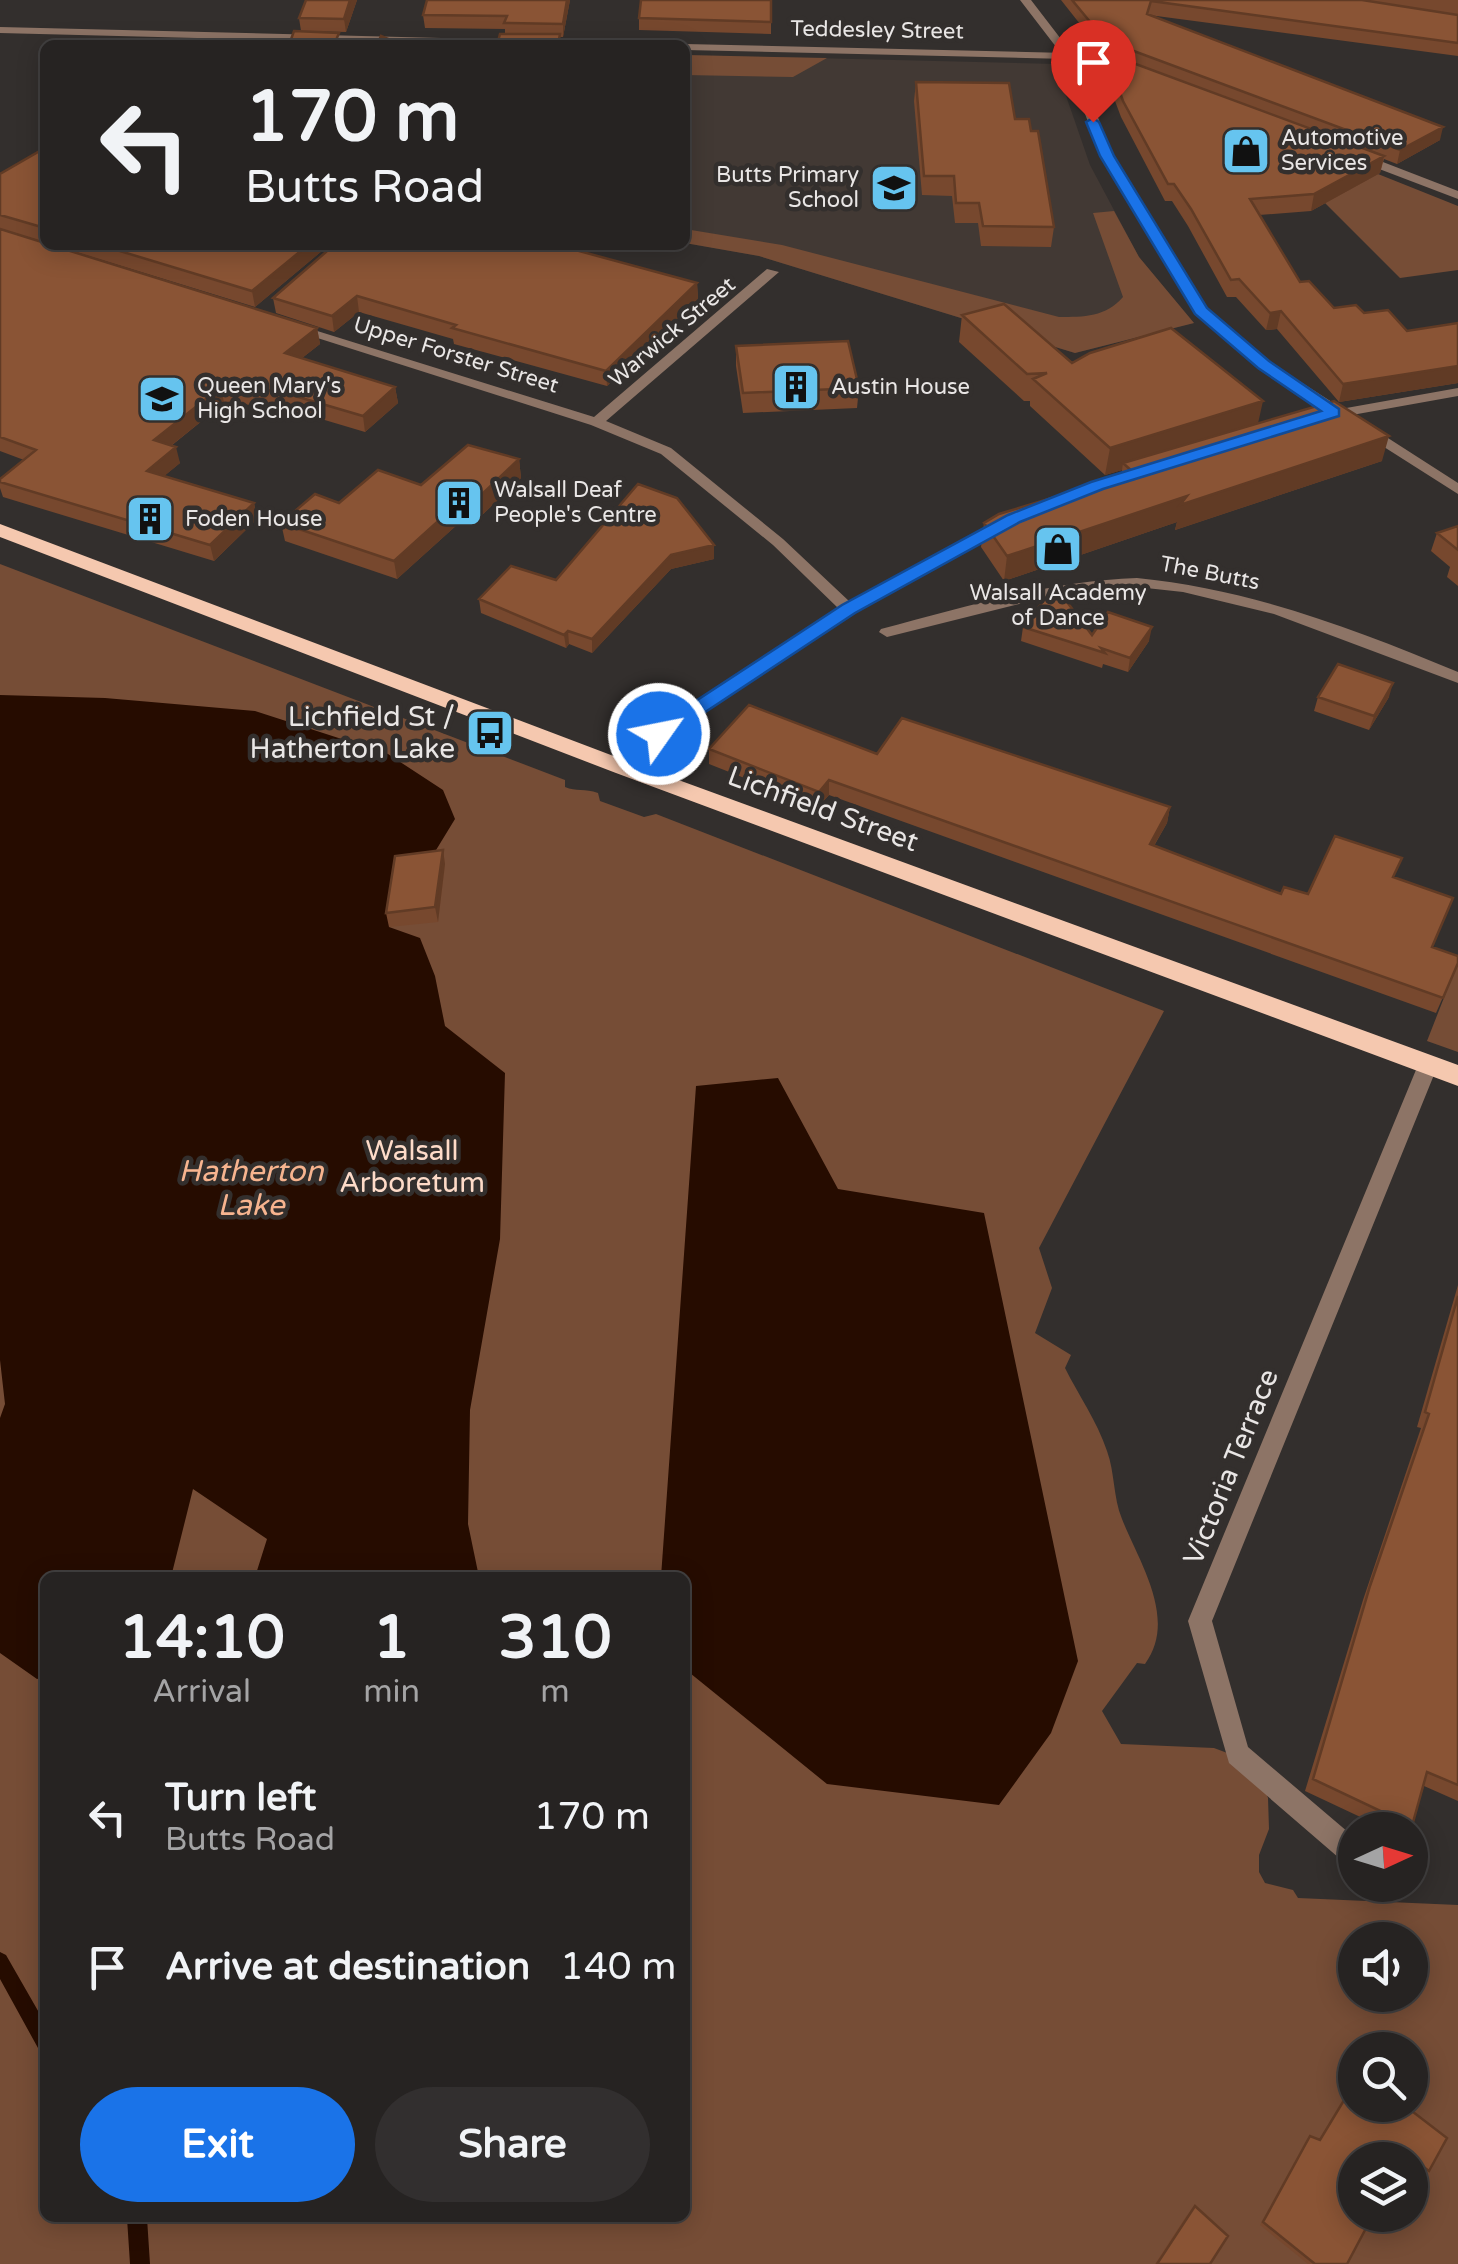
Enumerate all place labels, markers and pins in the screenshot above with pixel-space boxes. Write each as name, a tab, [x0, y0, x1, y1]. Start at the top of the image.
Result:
pin	[1051, 20, 1136, 123]
shop icon: Automotive Services	[1220, 125, 1272, 177]
place label: Automotive Services	[1281, 125, 1403, 176]
place label: Butts Primary School	[716, 162, 859, 213]
school or university icon: Butts Primary School	[868, 162, 920, 214]
building icon: Austin House	[770, 361, 822, 413]
school or university icon: Queen Mary's High School	[136, 373, 188, 425]
place label: Queen Mary's High School	[197, 373, 341, 424]
place label: Austin House	[831, 374, 970, 400]
building icon: Walsall Deaf People's Centre	[433, 477, 485, 529]
place label: Walsall Deaf People's Centre	[494, 477, 657, 528]
building icon: Foden House	[124, 493, 176, 545]
place label: Foden House	[185, 506, 322, 532]
shop icon: Walsall Academy of Dance	[1032, 523, 1084, 575]
place label: Walsall Academy of Dance	[969, 580, 1147, 631]
place label: Lichfield St / Hatherton Lake	[250, 700, 455, 766]
bus stop icon: Lichfield St / Hatherton Lake	[464, 707, 516, 759]

